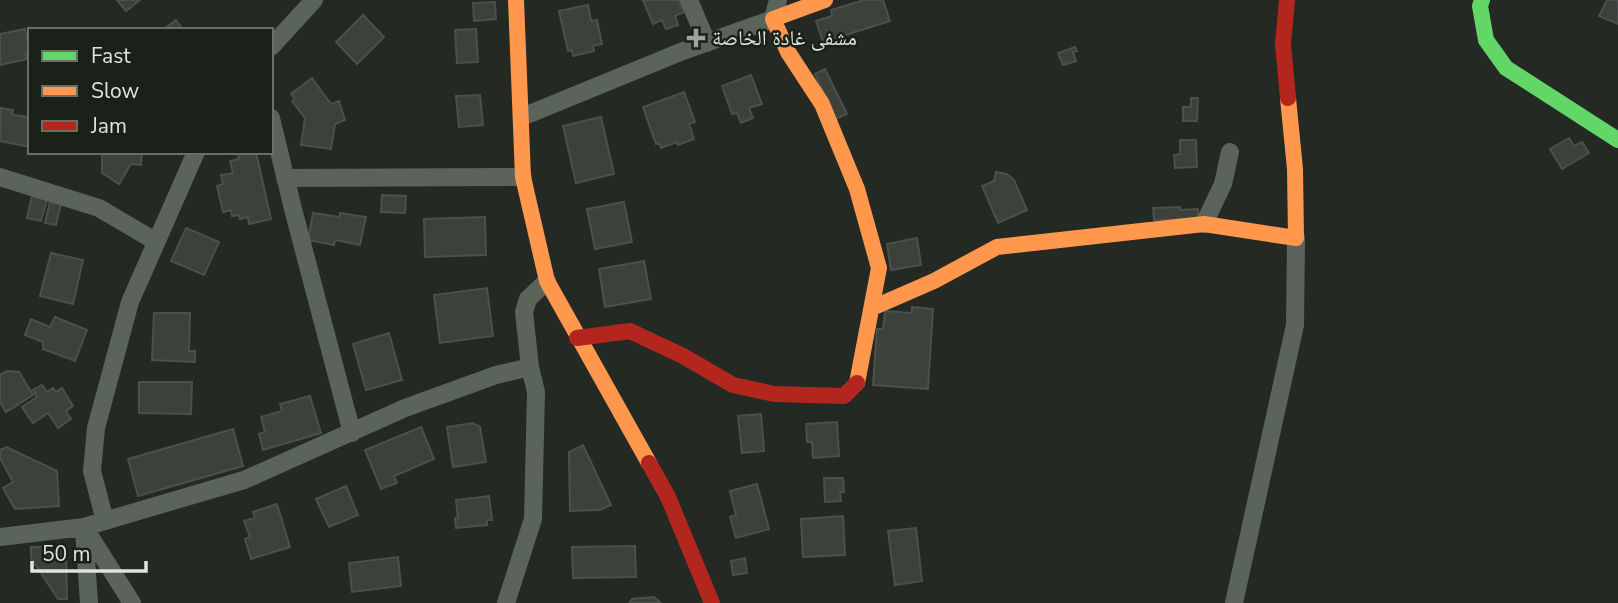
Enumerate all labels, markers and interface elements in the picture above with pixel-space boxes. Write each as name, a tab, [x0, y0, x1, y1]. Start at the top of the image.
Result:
place label: مشفى غادة الخاصة	[712, 24, 857, 52]
legend	[28, 28, 273, 154]
marker: مشفى غادة الخاصة	[686, 28, 706, 48]
text: Fast	[91, 42, 131, 70]
text: Slow	[91, 77, 140, 105]
text: Jam	[90, 112, 127, 140]
scale bar	[32, 530, 145, 574]
text: 50 m	[42, 540, 91, 568]

